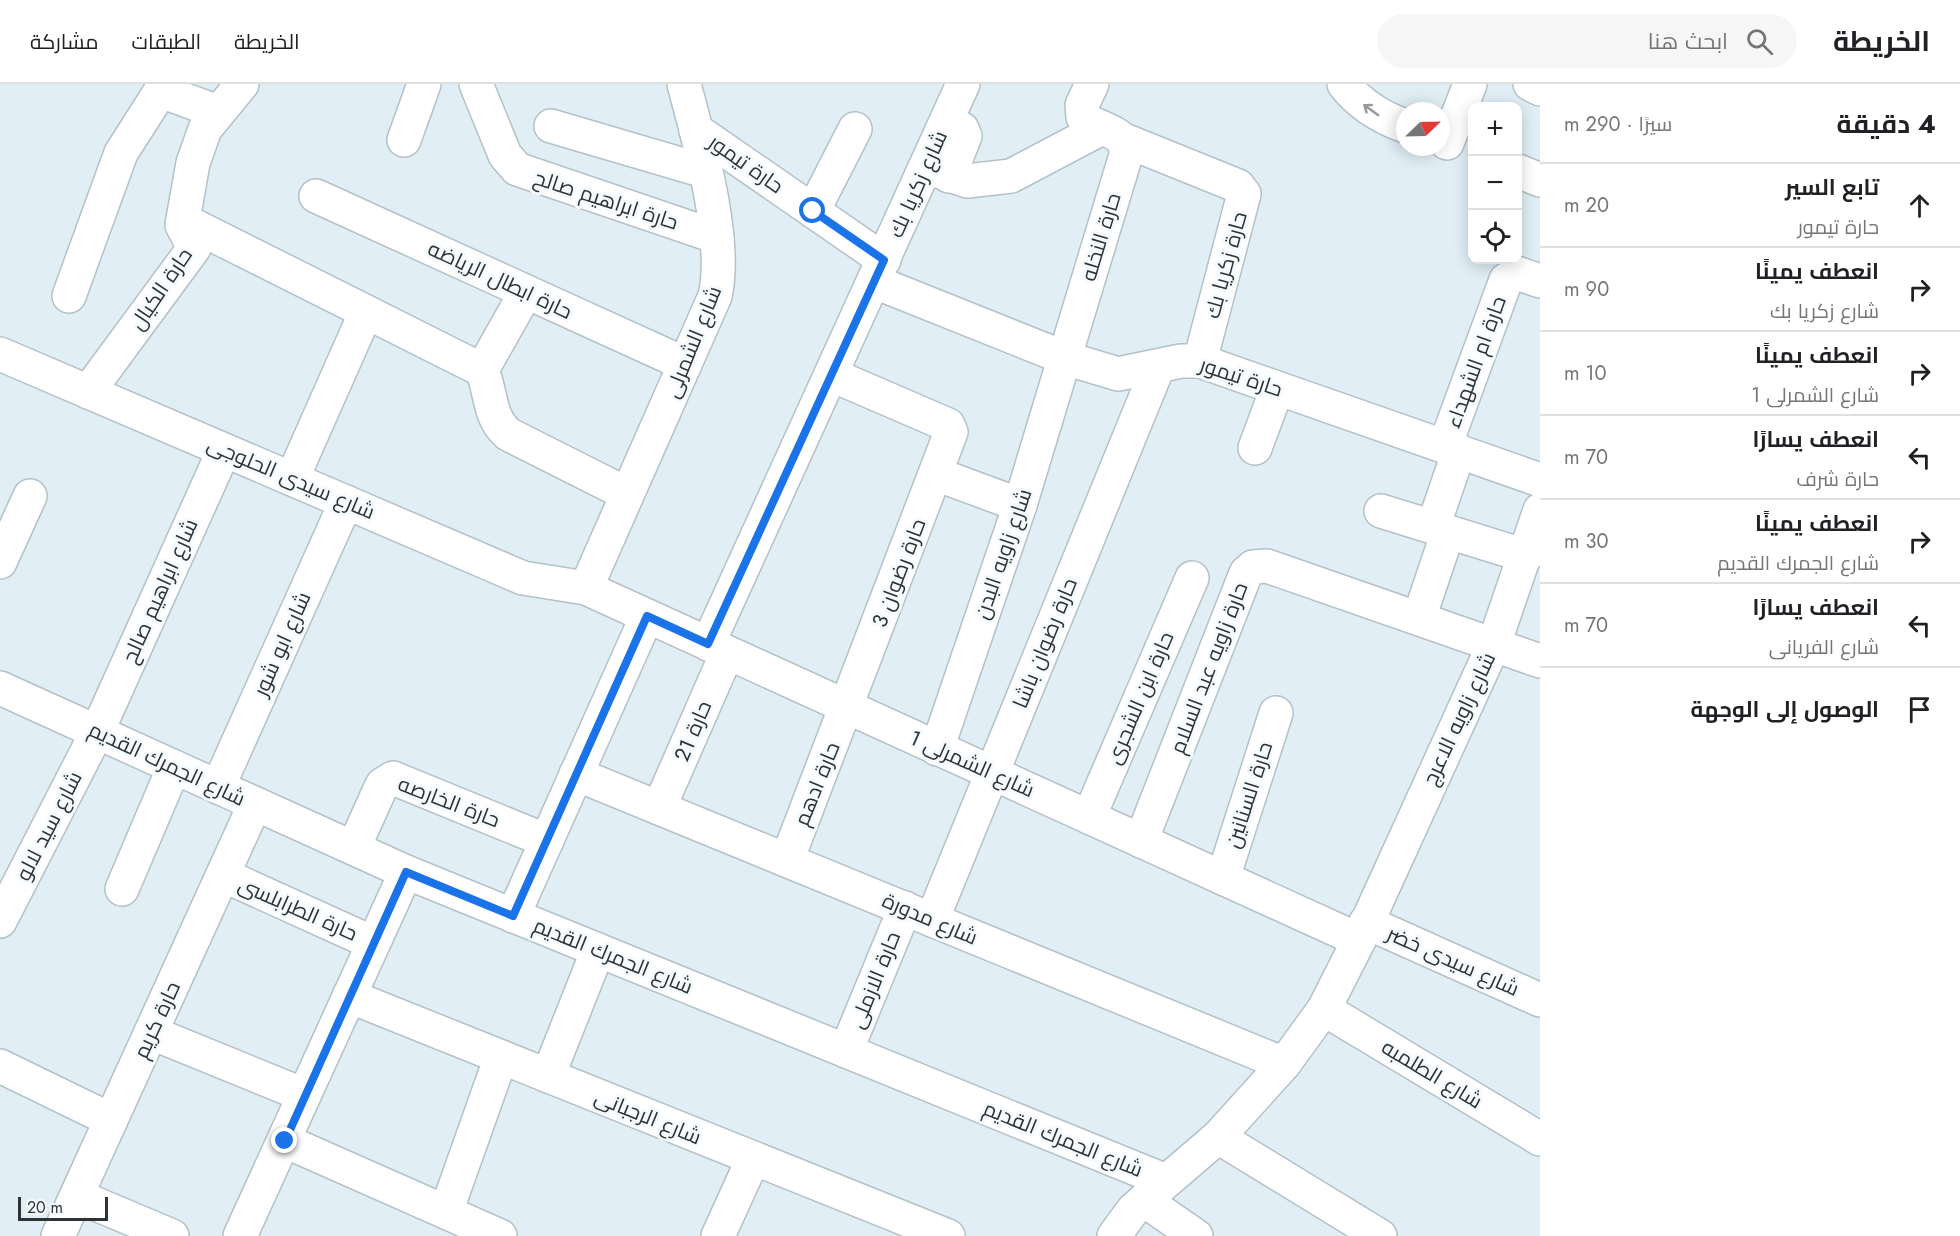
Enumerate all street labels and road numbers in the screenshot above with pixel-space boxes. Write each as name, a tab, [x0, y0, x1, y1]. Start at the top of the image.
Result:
street label: شارع زكريا بك	[881, 126, 955, 242]
street label: حارة تيمور	[702, 127, 790, 201]
street label: حارة ابراهيم صالح	[530, 162, 682, 238]
street label: حارة النخله	[1073, 189, 1129, 285]
street label: حارة زكريا بك	[1197, 208, 1255, 322]
street label: حارة ابطال الرياضه	[423, 233, 577, 327]
street label: حارة الكيال	[122, 242, 200, 336]
street label: شارع الشمرلى	[657, 282, 729, 402]
street label: حارة ام الشهداء	[1438, 292, 1514, 432]
street label: حارة تيمور	[1195, 349, 1286, 404]
street label: شارع سيدى الحلوجى	[202, 429, 380, 527]
street label: شارع زاويه البدن	[967, 485, 1039, 623]
street label: شارع ابراهيم صالح	[115, 514, 205, 668]
street label: حارة رضوان 3	[865, 514, 933, 632]
street label: حارة رضوان باشا	[1005, 573, 1085, 713]
street label: حارة زاويه عبد السلام	[1162, 578, 1256, 758]
street label: شارع ابو شور	[245, 587, 318, 702]
street label: حارة ابن الشجرى	[1099, 627, 1181, 769]
street label: شارع زاويه الاعرج	[1415, 648, 1503, 790]
street label: حارة 21	[667, 696, 719, 766]
street label: شارع الجمرك القديم	[84, 715, 250, 813]
street label: شارع الشمرلى 1	[905, 723, 1039, 805]
street label: حارة ادهم	[787, 737, 847, 831]
street label: حارة السنانين	[1218, 738, 1280, 852]
street label: شارع سيد لالو	[9, 766, 89, 886]
street label: حارة الخارصه	[394, 769, 504, 835]
street label: حارة الطرابلسى	[234, 869, 362, 949]
street label: شارع مدورة	[878, 885, 982, 953]
street label: شارع الجمرك القديم	[529, 910, 697, 1002]
street label: شارع سيدى خضر	[1381, 918, 1524, 1004]
street label: حارة الازملى	[842, 927, 908, 1033]
street label: حارة كريم	[126, 976, 188, 1064]
street label: شارع الطلمبه	[1376, 1032, 1488, 1116]
street label: شارع الرجبانى	[590, 1082, 706, 1152]
street label: شارع الجمرك القديم	[979, 1093, 1147, 1185]

